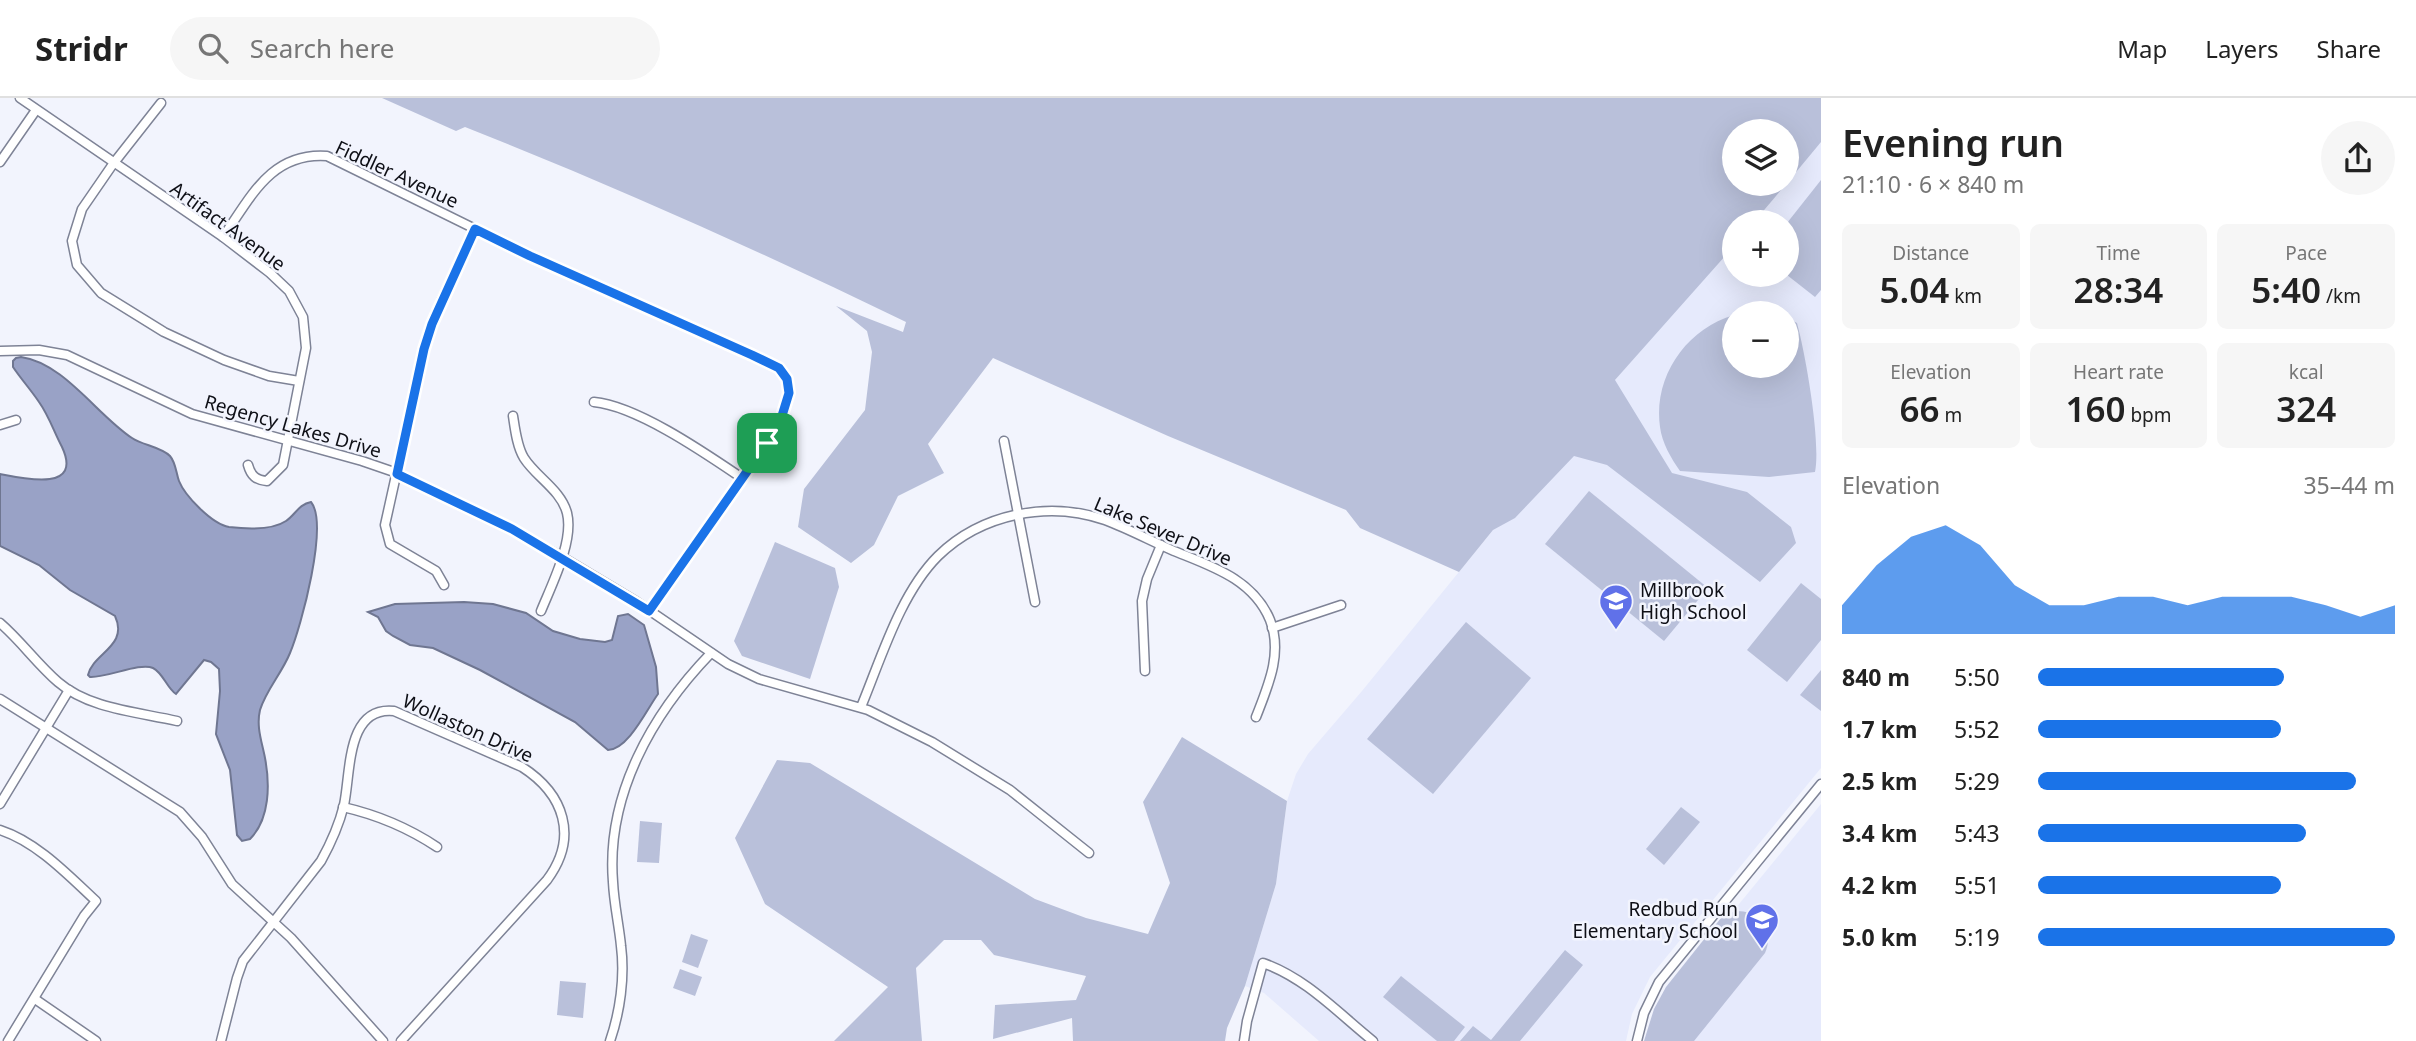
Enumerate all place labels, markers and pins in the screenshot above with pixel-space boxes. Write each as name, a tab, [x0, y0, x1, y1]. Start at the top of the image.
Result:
pin	[737, 413, 797, 473]
place label: Millbrook High School	[1640, 577, 1747, 625]
school or university icon: Millbrook High School	[1597, 582, 1635, 631]
place label: Redbud Run Elementary School	[1572, 896, 1738, 944]
school or university icon: Redbud Run Elementary School	[1743, 901, 1781, 950]

